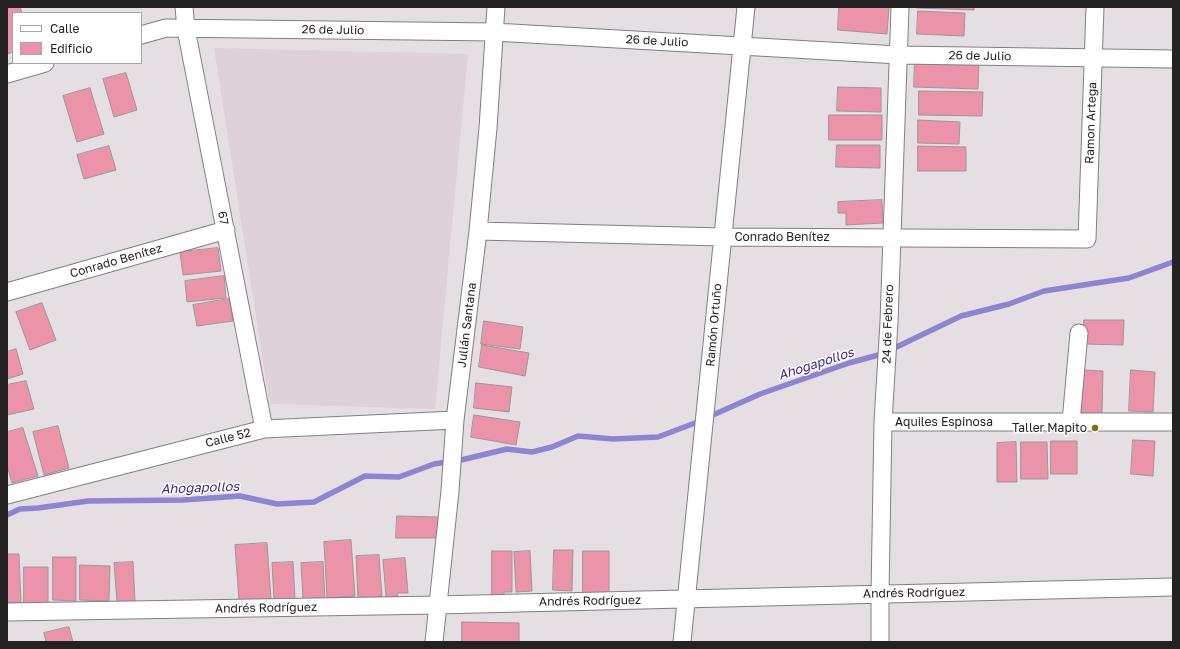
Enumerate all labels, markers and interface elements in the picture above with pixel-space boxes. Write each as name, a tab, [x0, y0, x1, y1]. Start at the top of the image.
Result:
legend	[12, 12, 142, 64]
text: Calle	[50, 21, 79, 36]
street label: 26 de Julio	[302, 22, 364, 38]
street label: 26 de Julio	[625, 32, 689, 50]
text: Edificio	[50, 41, 92, 56]
street label: 26 de Julio	[949, 48, 1011, 64]
street label: Ramon Artega	[1082, 82, 1100, 164]
street label: 67	[215, 210, 231, 226]
street label: Conrado Benítez	[734, 230, 830, 244]
street label: Conrado Benítez	[68, 241, 164, 281]
street label: Julián Santana	[455, 282, 479, 368]
street label: Ramón Ortuño	[703, 283, 725, 367]
street label: 24 de Febrero	[879, 284, 897, 364]
water label: Ahogapollos	[776, 344, 856, 384]
street label: Aquiles Espinosa	[895, 415, 993, 429]
place label: Taller Mapito	[1012, 421, 1087, 435]
marker: Taller Mapito	[1090, 423, 1100, 433]
street label: Calle 52	[204, 425, 252, 451]
water label: Ahogapollos	[160, 479, 240, 497]
street label: Andrés Rodríguez	[863, 585, 965, 601]
street label: Andrés Rodríguez	[539, 593, 641, 609]
street label: Andrés Rodríguez	[215, 600, 317, 616]

